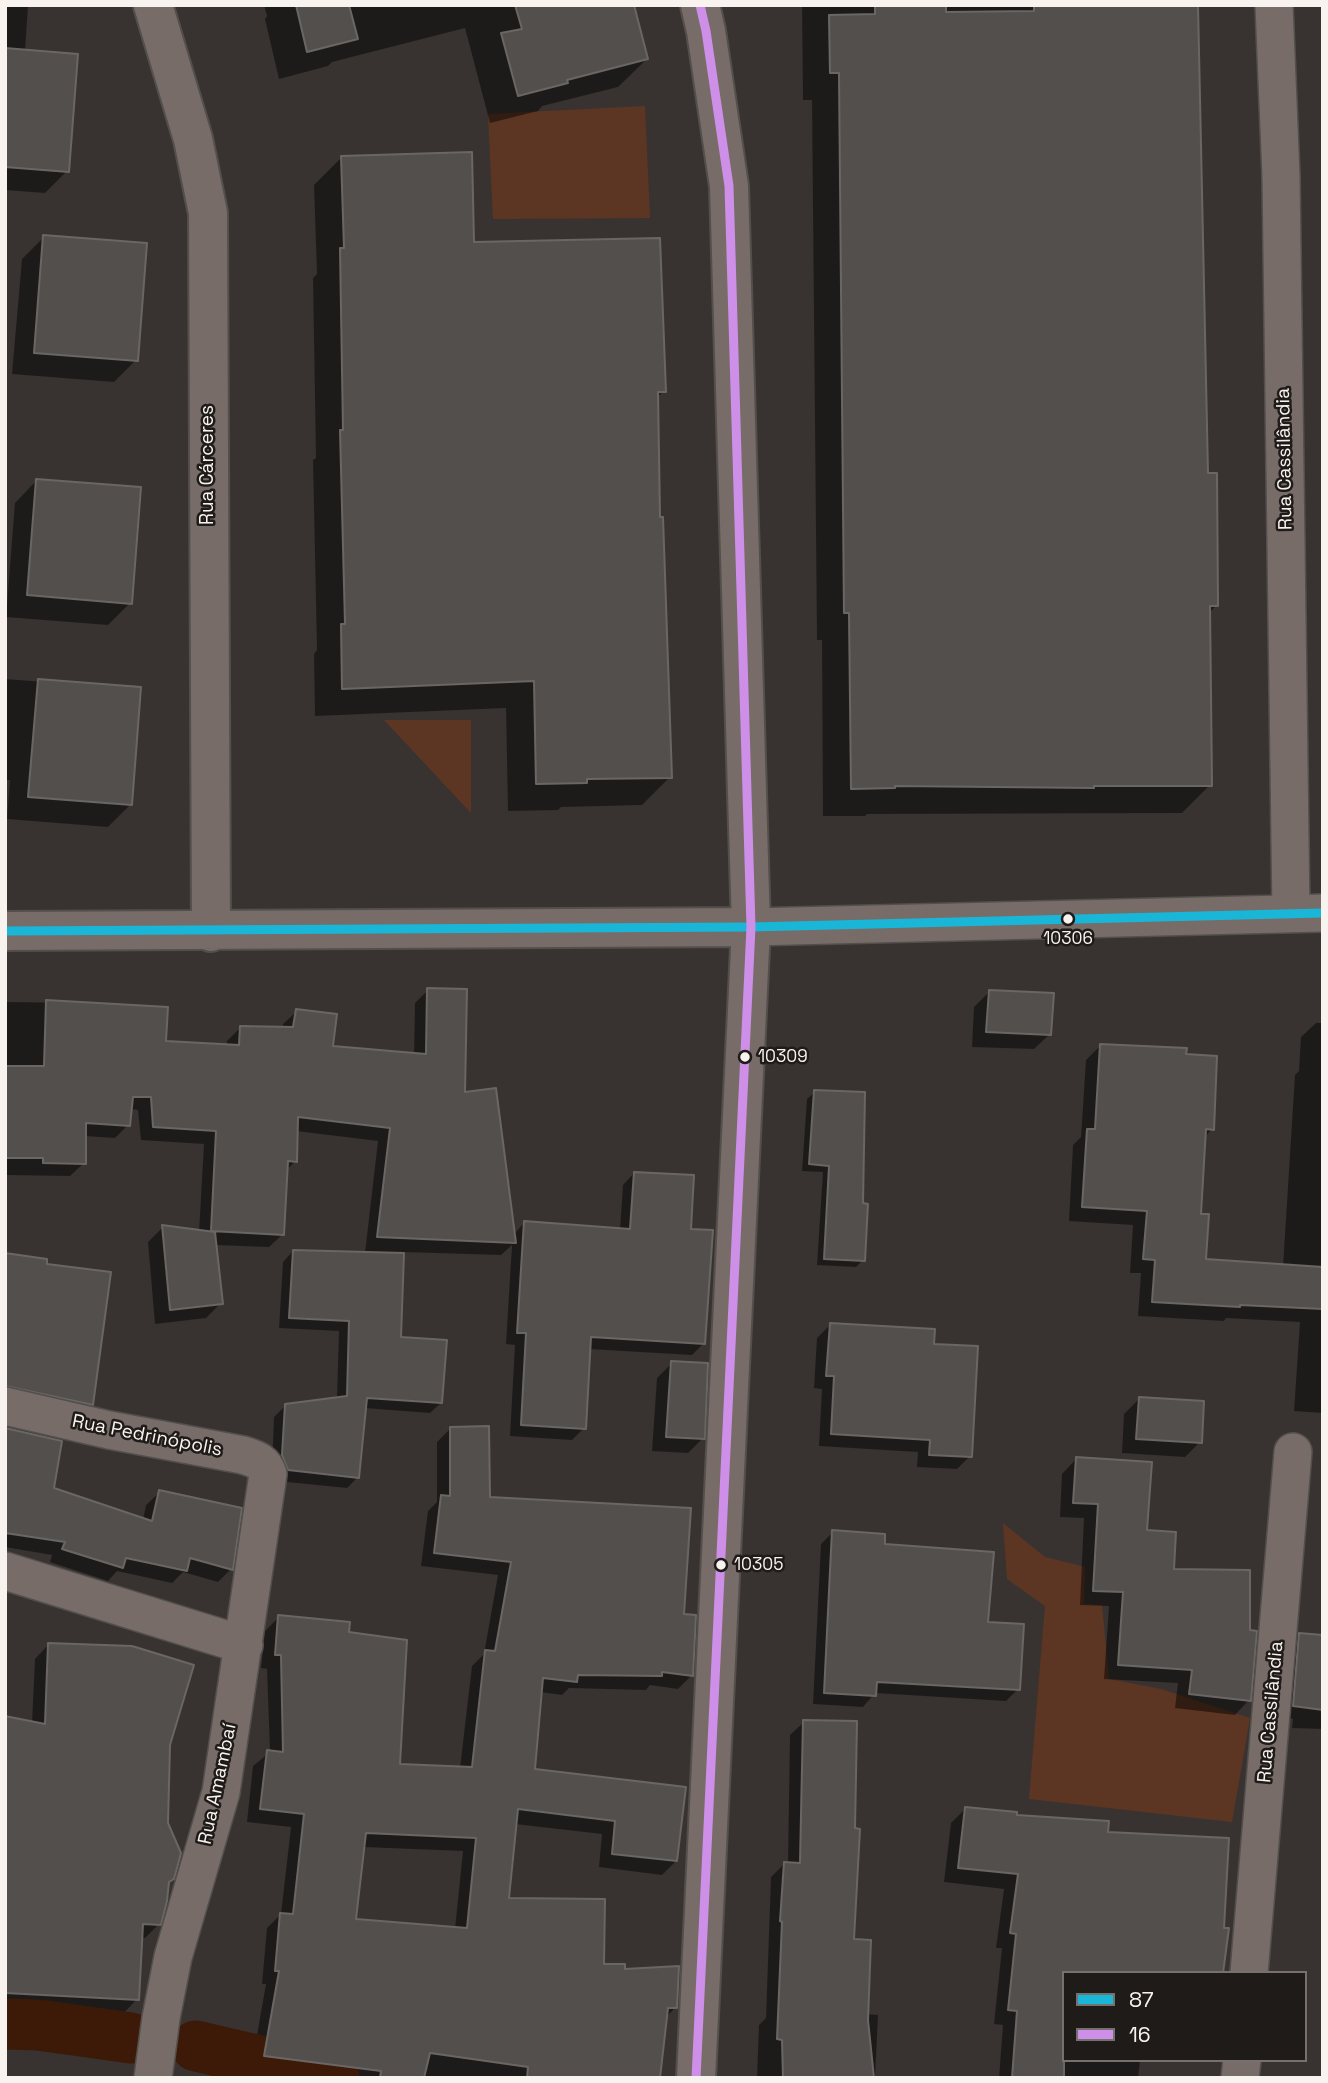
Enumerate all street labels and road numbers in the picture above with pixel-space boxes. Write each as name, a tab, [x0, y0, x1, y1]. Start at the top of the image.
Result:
street label: Rua Cassilândia	[1272, 388, 1298, 530]
street label: Rua Cárceres	[197, 405, 219, 525]
street label: Rua Pedrinópolis	[70, 1410, 224, 1462]
street label: Rua Cassilândia	[1253, 1640, 1289, 1784]
street label: Rua Amambaí	[194, 1722, 242, 1846]

